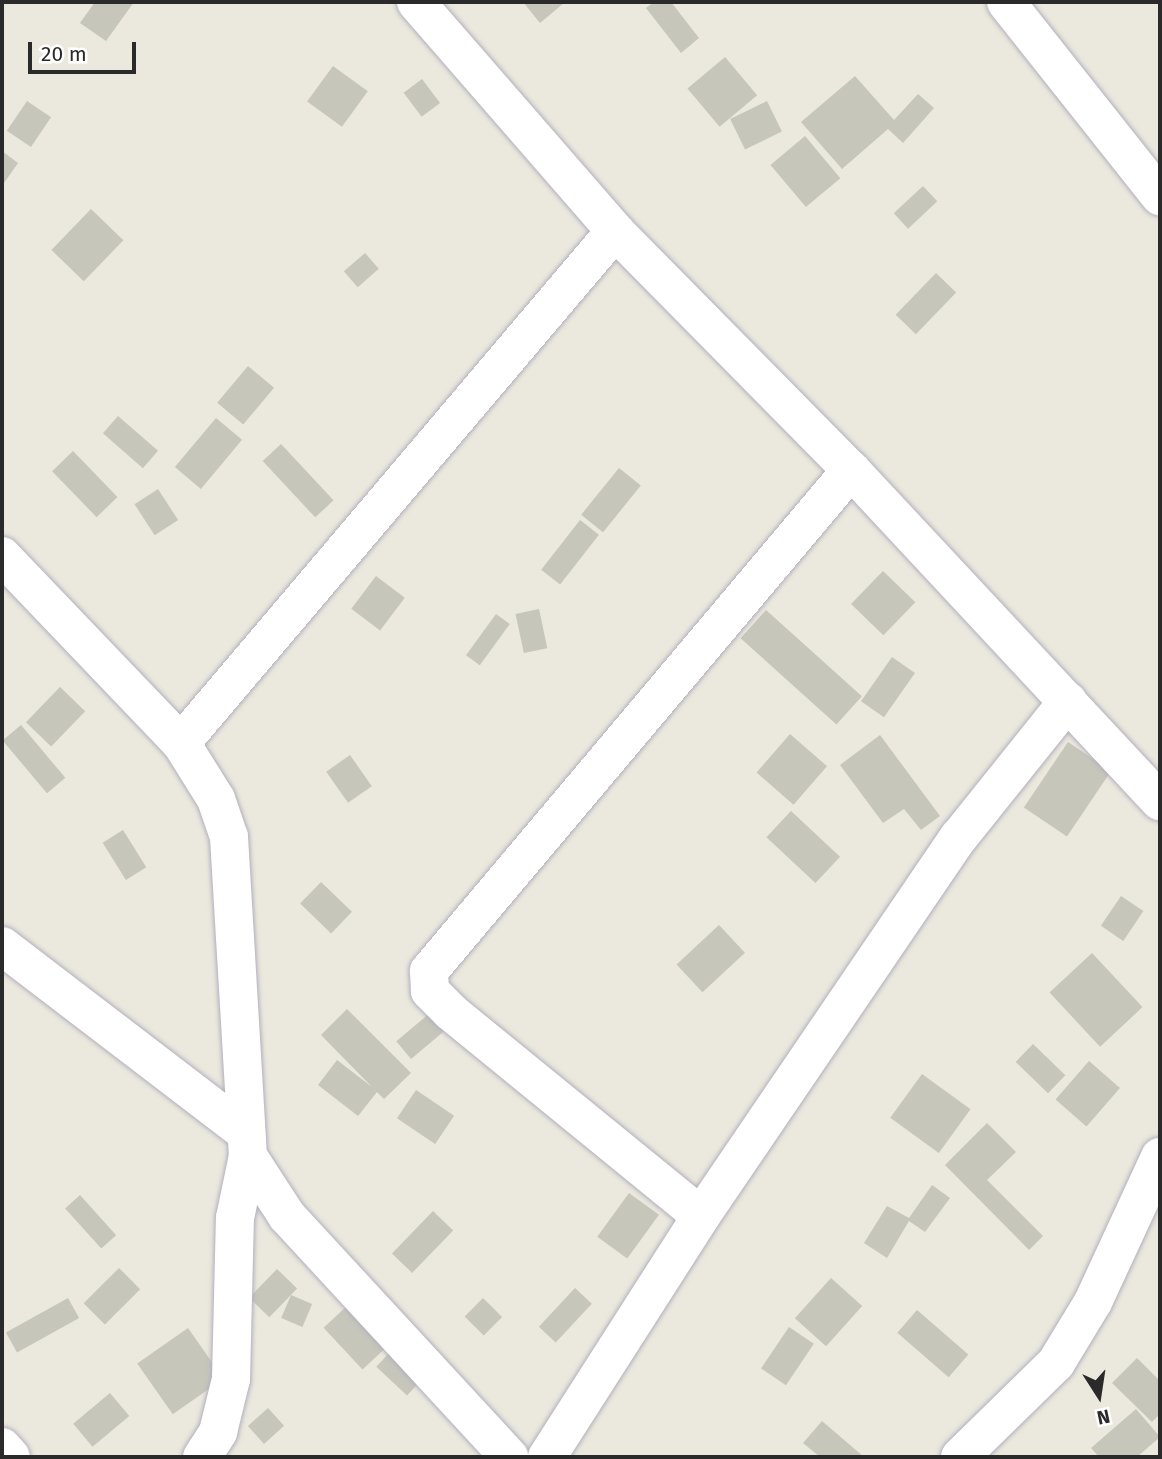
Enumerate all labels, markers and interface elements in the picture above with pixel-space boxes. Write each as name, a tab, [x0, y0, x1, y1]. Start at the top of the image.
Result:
scale bar	[32, 28, 140, 72]
text: 20 m	[41, 41, 87, 67]
north arrow	[1064, 1361, 1134, 1431]
text: N	[1095, 1404, 1112, 1430]

